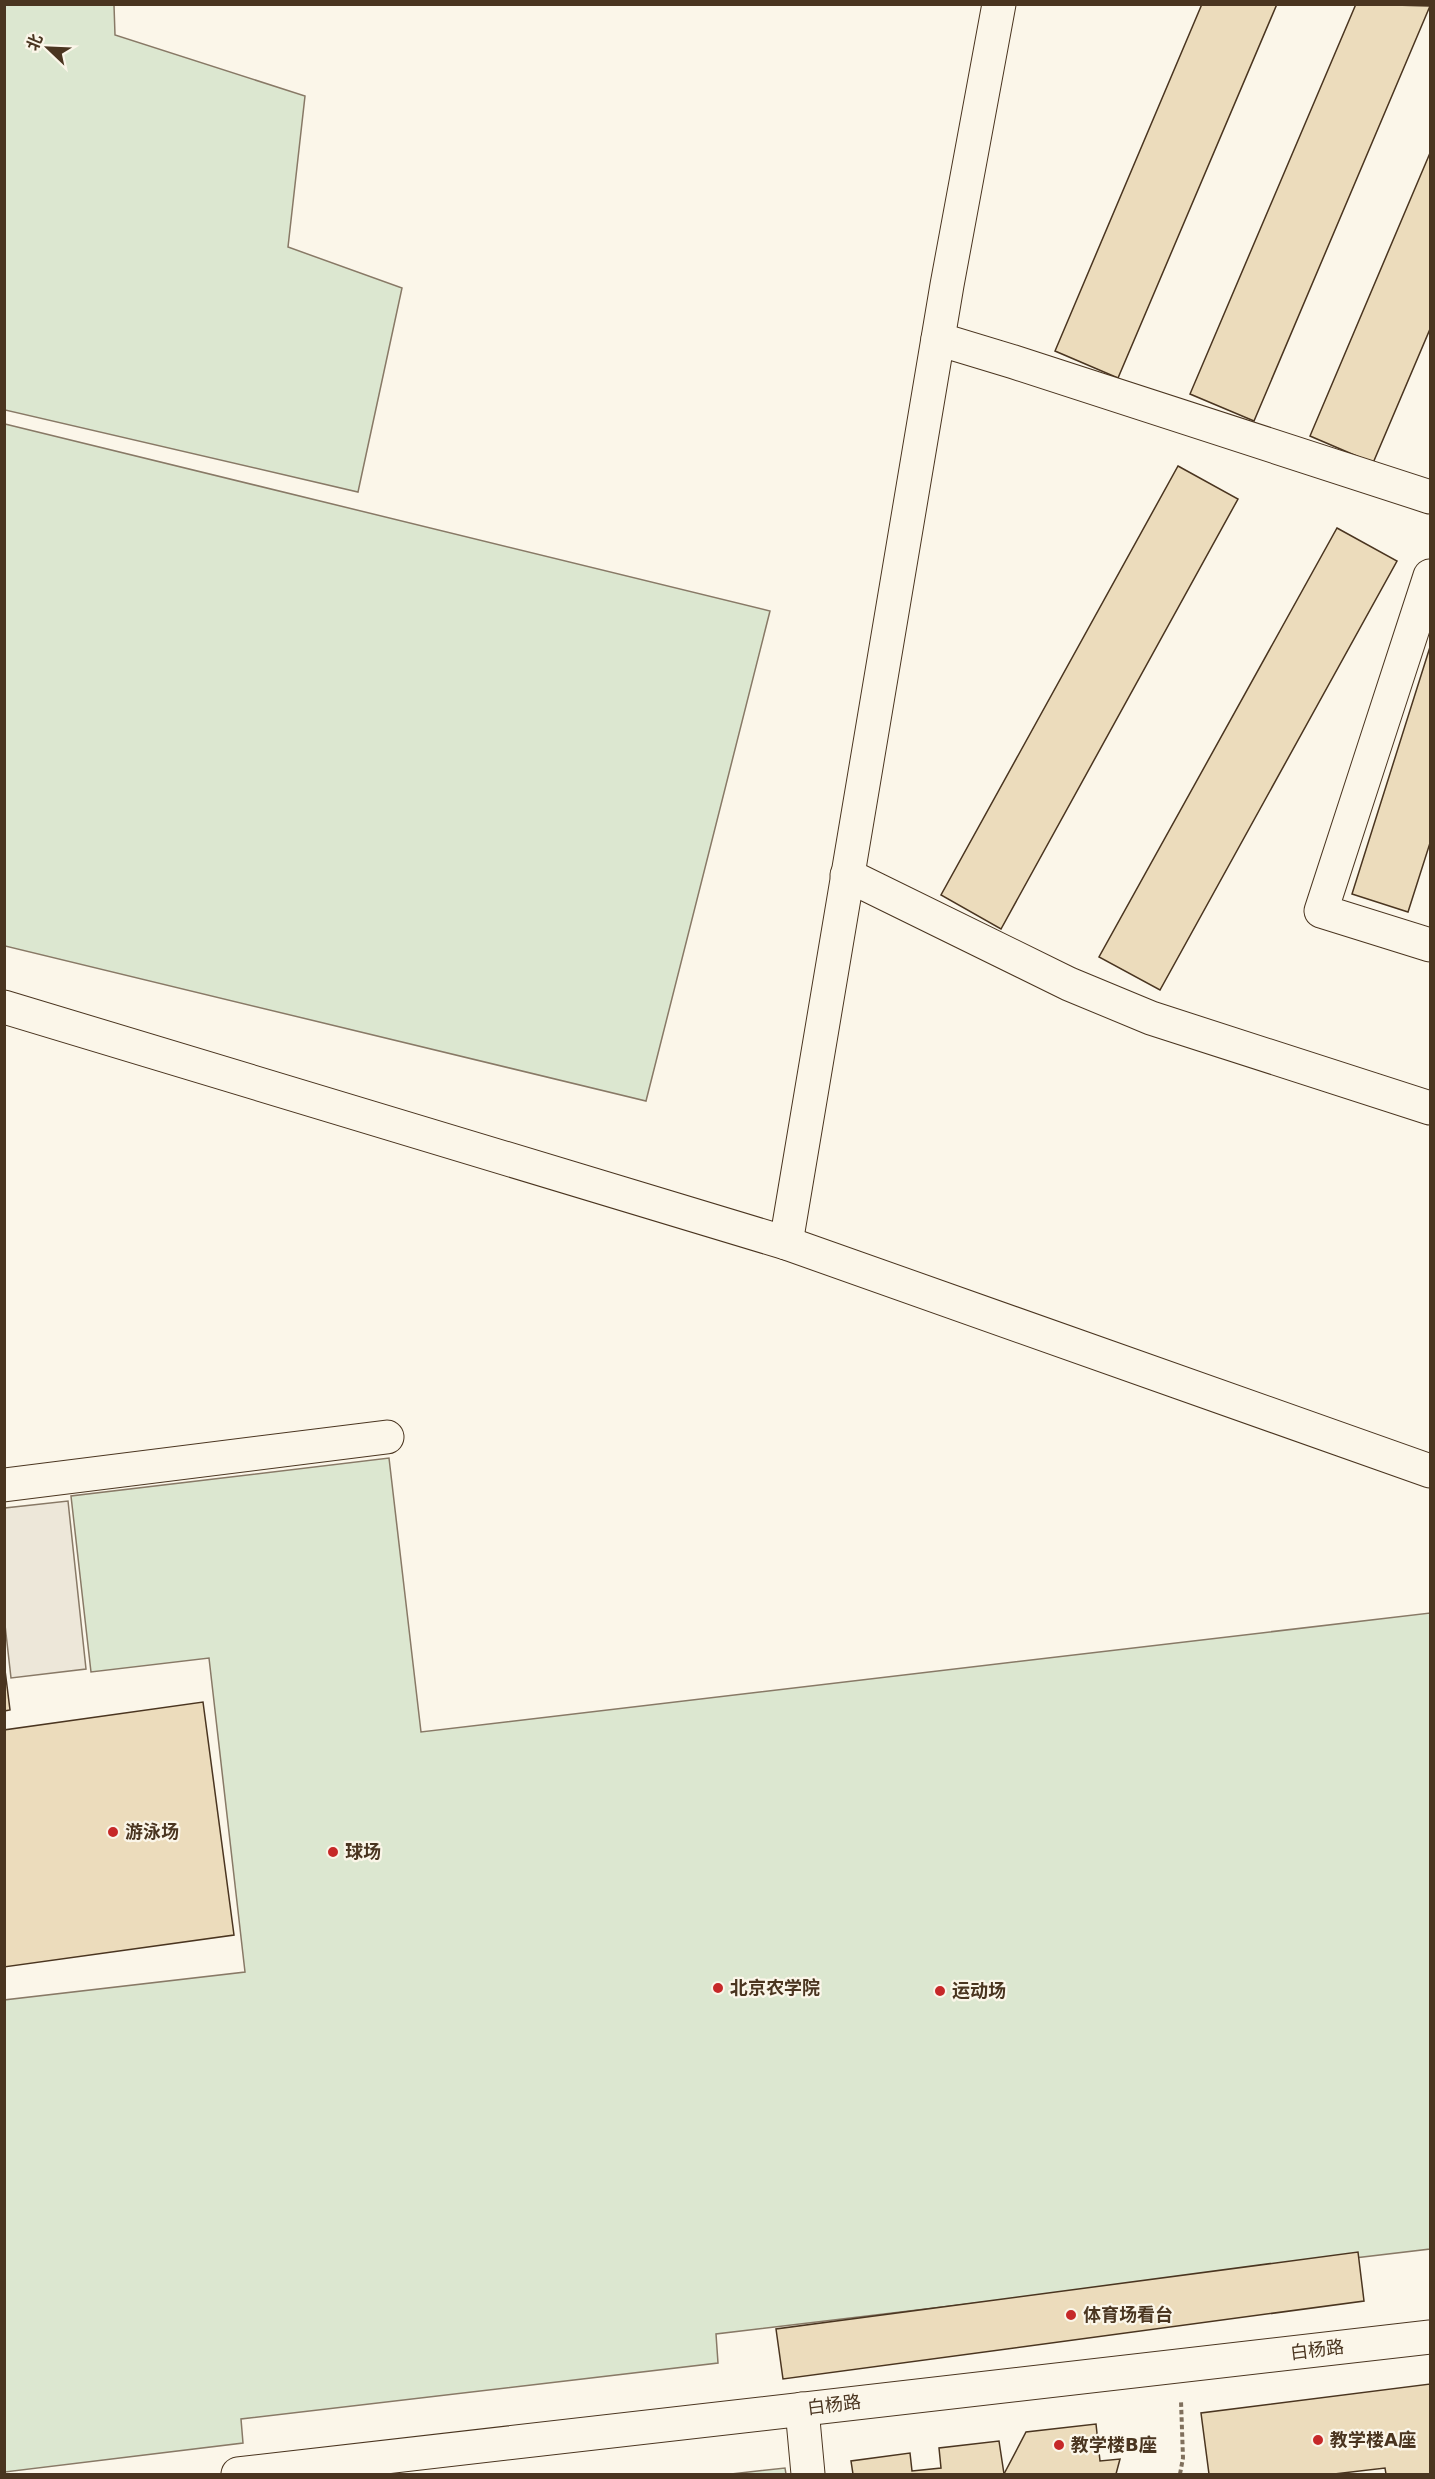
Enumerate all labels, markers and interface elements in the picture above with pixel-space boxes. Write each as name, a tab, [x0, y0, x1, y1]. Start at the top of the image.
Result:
north arrow	[18, 18, 78, 78]
text: 北	[23, 31, 47, 53]
place label: 游泳场	[125, 1821, 179, 1842]
marker: 游泳场	[106, 1825, 120, 1839]
place label: 球场	[345, 1841, 381, 1862]
marker: 球场	[326, 1845, 340, 1859]
place label: 北京农学院	[730, 1977, 820, 1998]
place label: 运动场	[952, 1980, 1006, 2001]
marker: 北京农学院	[711, 1981, 725, 1995]
marker: 运动场	[933, 1984, 947, 1998]
place label: 体育场看台	[1083, 2304, 1173, 2325]
marker: 体育场看台	[1064, 2308, 1078, 2322]
street label: 白杨路	[1289, 2336, 1345, 2363]
street label: 白杨路	[806, 2391, 862, 2418]
place label: 教学楼A座	[1330, 2429, 1416, 2450]
marker: 教学楼A座	[1311, 2433, 1325, 2447]
place label: 教学楼B座	[1071, 2434, 1157, 2455]
marker: 教学楼B座	[1052, 2438, 1066, 2452]

